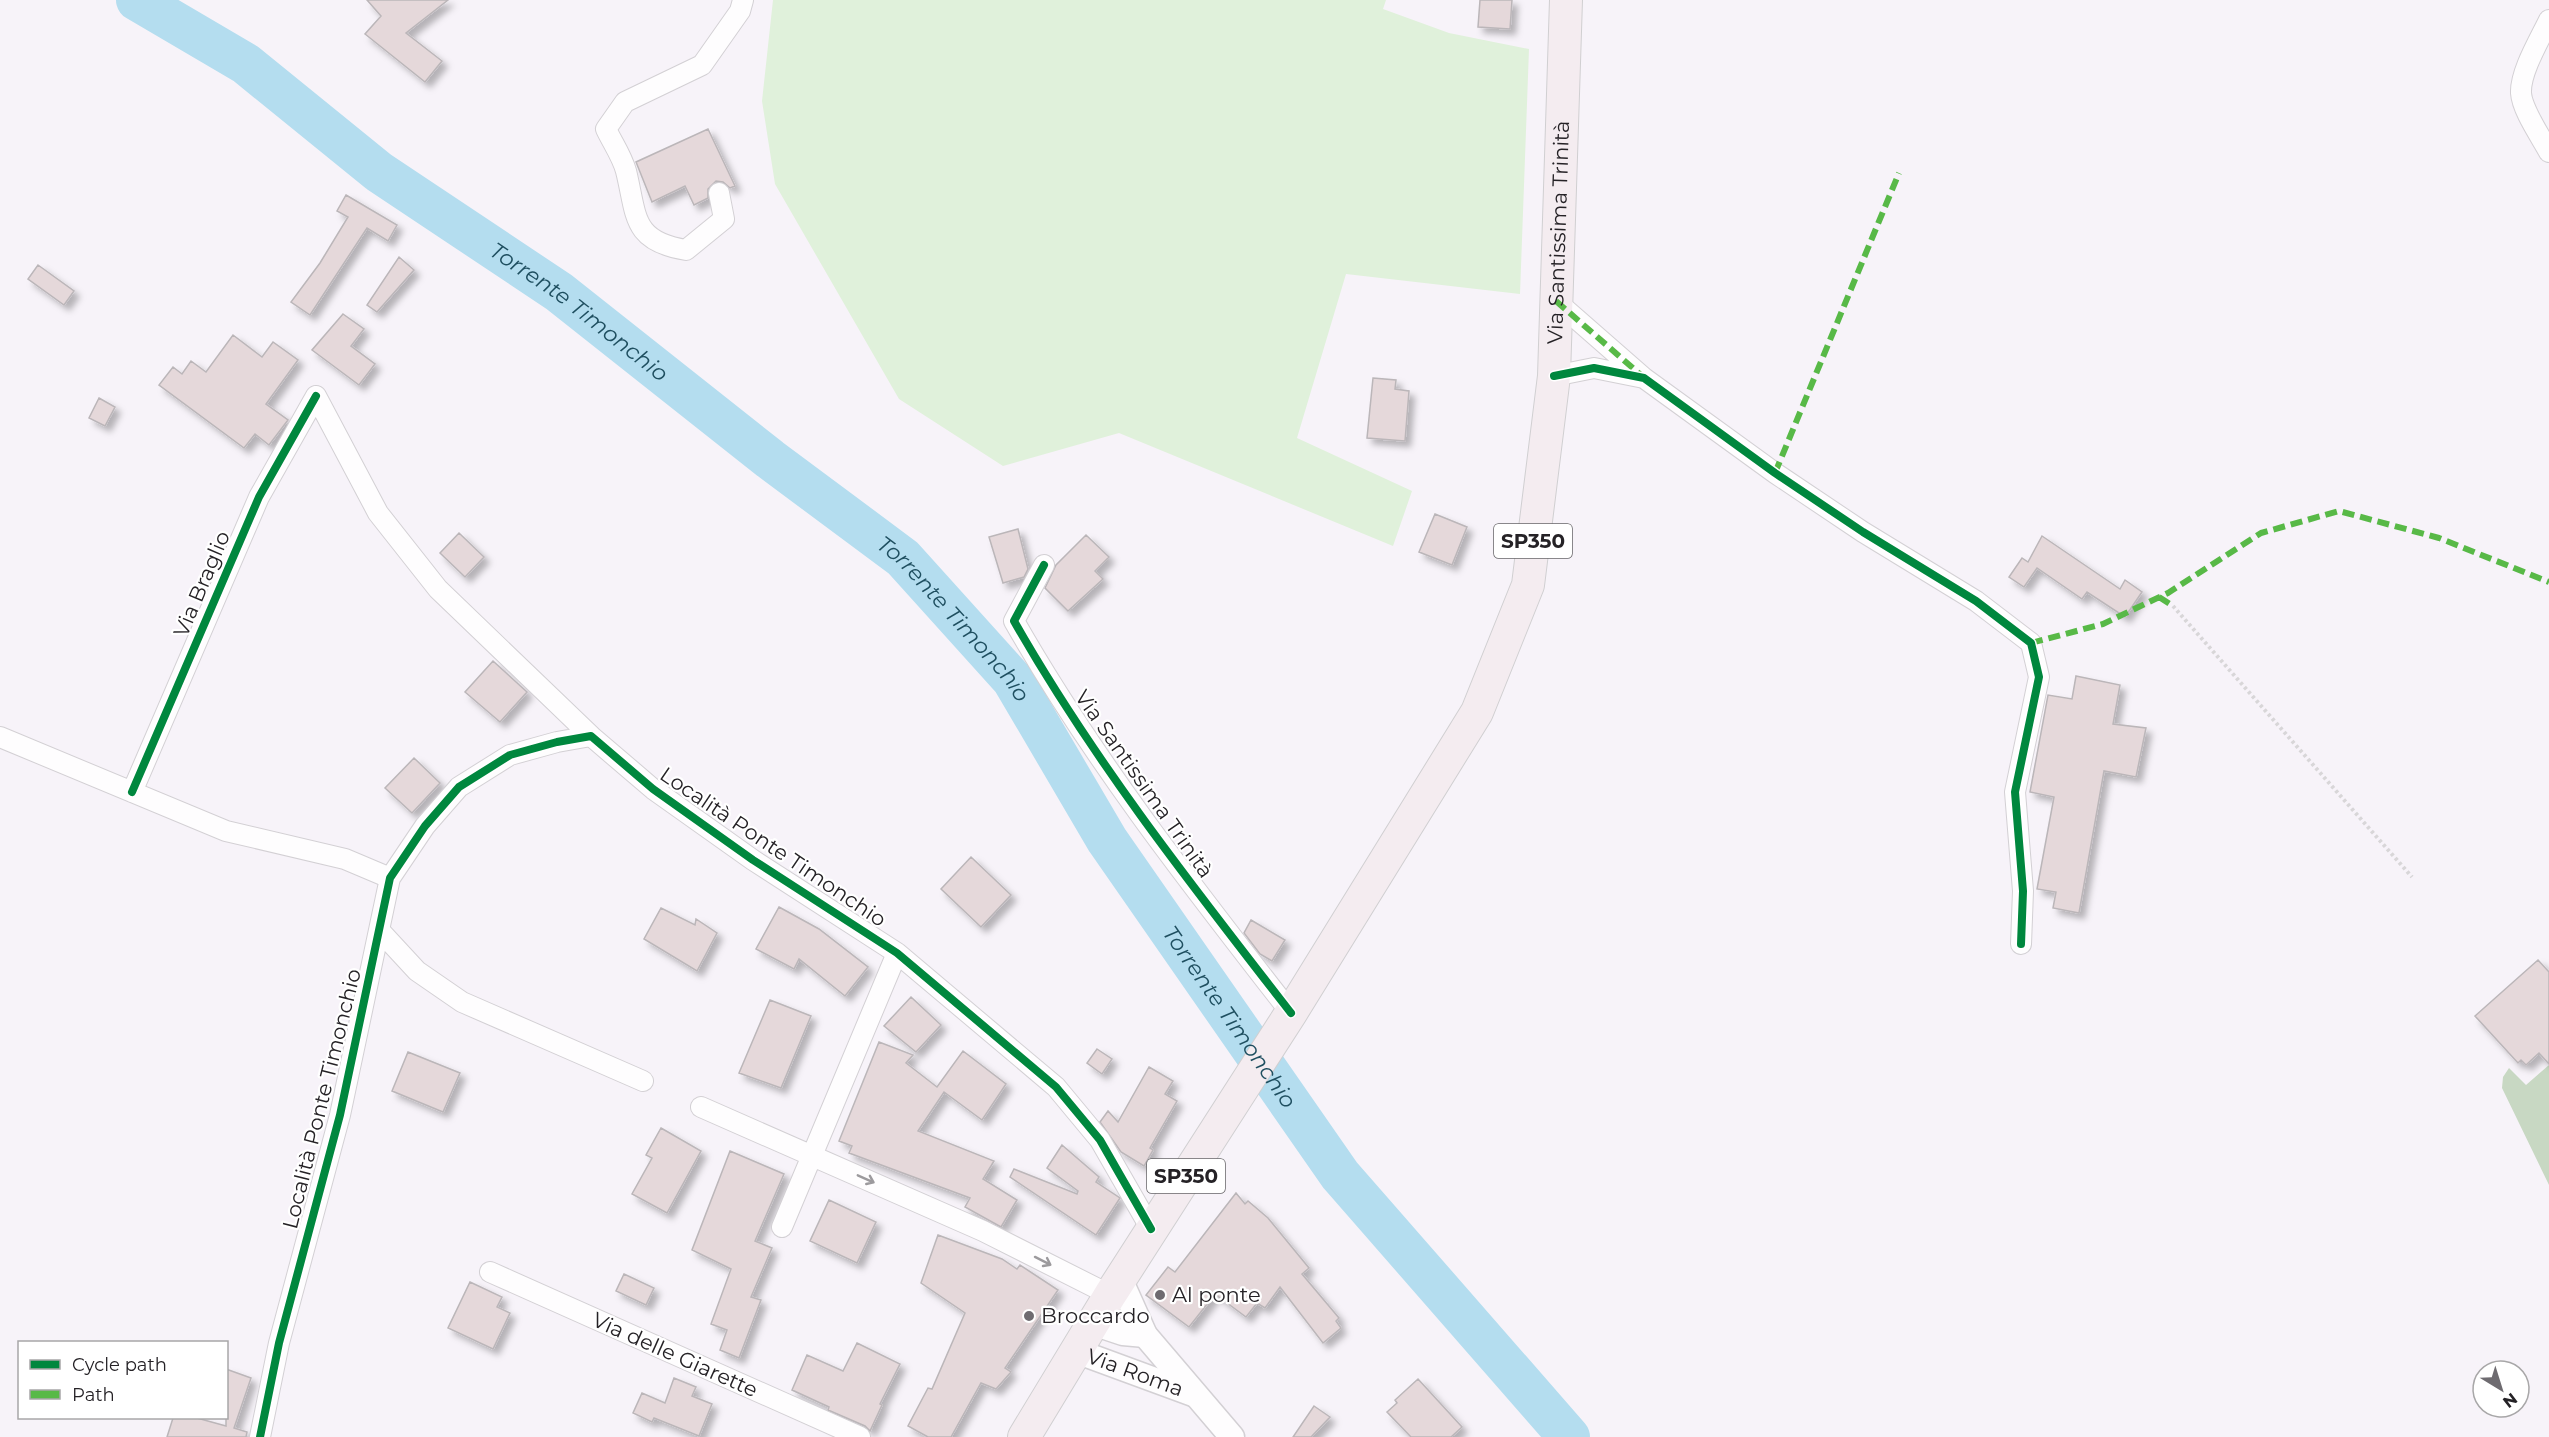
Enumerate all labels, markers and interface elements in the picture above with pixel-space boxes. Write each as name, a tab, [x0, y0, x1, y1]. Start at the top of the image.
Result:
street label: Via Santissima Trinità	[1542, 120, 1574, 345]
water label: Torrente Timonchio	[485, 237, 674, 387]
road number: SP350	[1494, 524, 1572, 558]
street label: Via Braglio	[168, 527, 235, 640]
water label: Torrente Timonchio	[872, 530, 1036, 707]
street label: Via Santissima Trinità	[1070, 685, 1219, 882]
street label: Località Ponte Timonchio	[656, 762, 891, 932]
water label: Torrente Timonchio	[1157, 921, 1302, 1113]
street label: Località Ponte Timonchio	[277, 966, 366, 1232]
road number: SP350	[1147, 1159, 1225, 1193]
one-way arrow	[856, 1174, 875, 1185]
one-way arrow	[1033, 1256, 1051, 1267]
place label: Al ponte	[1172, 1282, 1261, 1307]
marker: Al ponte	[1153, 1288, 1167, 1302]
place label: Broccardo	[1041, 1303, 1150, 1328]
street label: Via delle Giarette	[589, 1307, 762, 1402]
marker: Broccardo	[1022, 1309, 1036, 1323]
legend	[18, 1341, 228, 1419]
street label: Via Roma	[1084, 1343, 1187, 1401]
text: Cycle path	[72, 1354, 167, 1376]
north arrow	[2471, 1359, 2531, 1419]
text: Path	[72, 1384, 115, 1406]
text: N	[2499, 1389, 2521, 1412]

